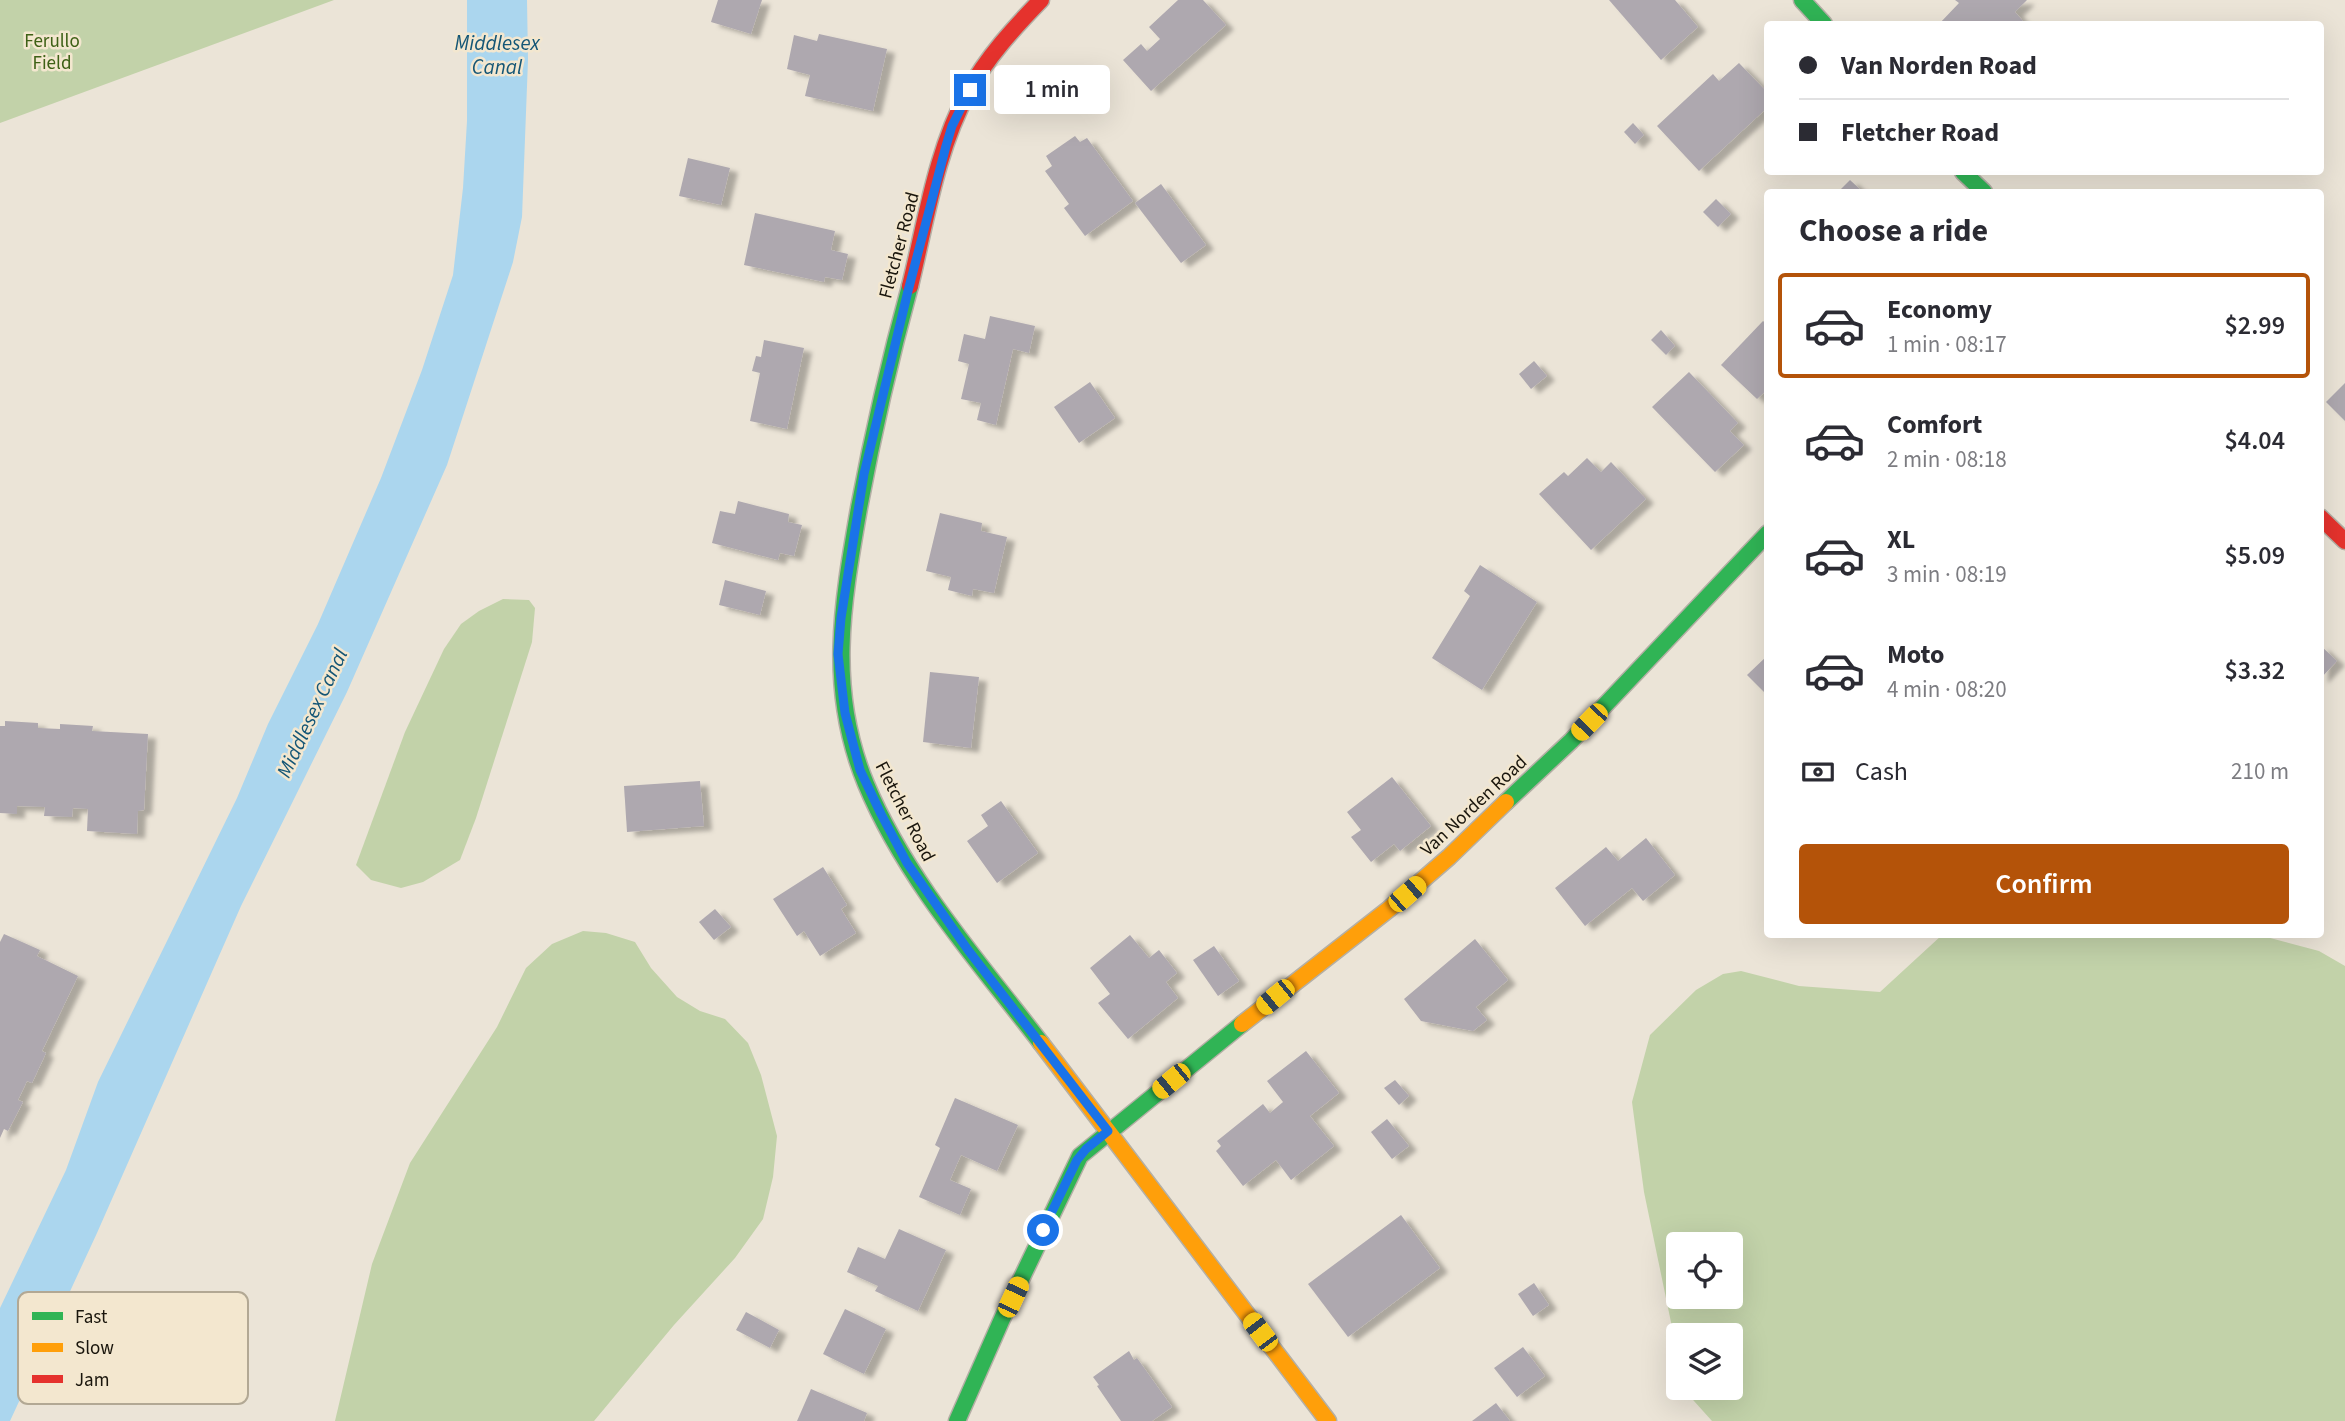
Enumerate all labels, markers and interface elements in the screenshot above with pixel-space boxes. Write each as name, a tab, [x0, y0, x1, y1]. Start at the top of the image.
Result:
park label: Ferullo Field	[24, 28, 80, 77]
water label: Middlesex Canal	[454, 28, 541, 82]
text: Van Norden Road	[1841, 47, 2037, 84]
callout: 1 min	[995, 66, 1110, 114]
text: 1 min	[1025, 73, 1079, 106]
route end	[954, 74, 986, 106]
text: Fletcher Road	[1841, 114, 1999, 151]
street label: Fletcher Road	[872, 189, 927, 302]
text: Choose a ride	[1799, 208, 1988, 254]
text: Economy	[1887, 291, 1992, 328]
icon: car	[1803, 294, 1866, 357]
text: $2.99	[2224, 307, 2285, 344]
text: 1 min · 08:17	[1887, 328, 2007, 361]
text: Comfort	[1887, 406, 1982, 443]
icon: car	[1803, 409, 1866, 472]
text: $4.04	[2224, 422, 2285, 459]
text: 2 min · 08:18	[1887, 443, 2007, 476]
text: XL	[1887, 521, 1915, 558]
icon: car	[1803, 524, 1866, 587]
text: $5.09	[2224, 537, 2285, 574]
text: 3 min · 08:19	[1887, 558, 2007, 591]
text: Moto	[1887, 636, 1944, 673]
icon: car	[1803, 639, 1866, 702]
water label: Middlesex Canal	[269, 643, 355, 783]
text: $3.32	[2224, 652, 2285, 689]
text: 4 min · 08:20	[1887, 673, 2007, 706]
car	[1567, 700, 1612, 744]
street label: Van Norden Road	[1415, 749, 1533, 863]
icon: cash	[1799, 753, 1837, 791]
text: Cash	[1855, 753, 1908, 790]
text: 210 m	[2231, 755, 2289, 788]
street label: Fletcher Road	[868, 757, 941, 866]
button: Confirm	[1799, 844, 2289, 924]
car	[1385, 872, 1430, 916]
car	[1253, 976, 1298, 1018]
car	[1149, 1060, 1194, 1102]
route start	[1027, 1214, 1059, 1246]
map controls	[1666, 1232, 1743, 1400]
button: locate	[1666, 1232, 1743, 1309]
car	[995, 1274, 1032, 1320]
legend	[18, 1292, 248, 1404]
text: Fast	[75, 1304, 108, 1331]
car	[1239, 1309, 1282, 1355]
button: layers	[1666, 1323, 1743, 1400]
text: Slow	[75, 1335, 114, 1362]
text: Jam	[75, 1367, 109, 1394]

